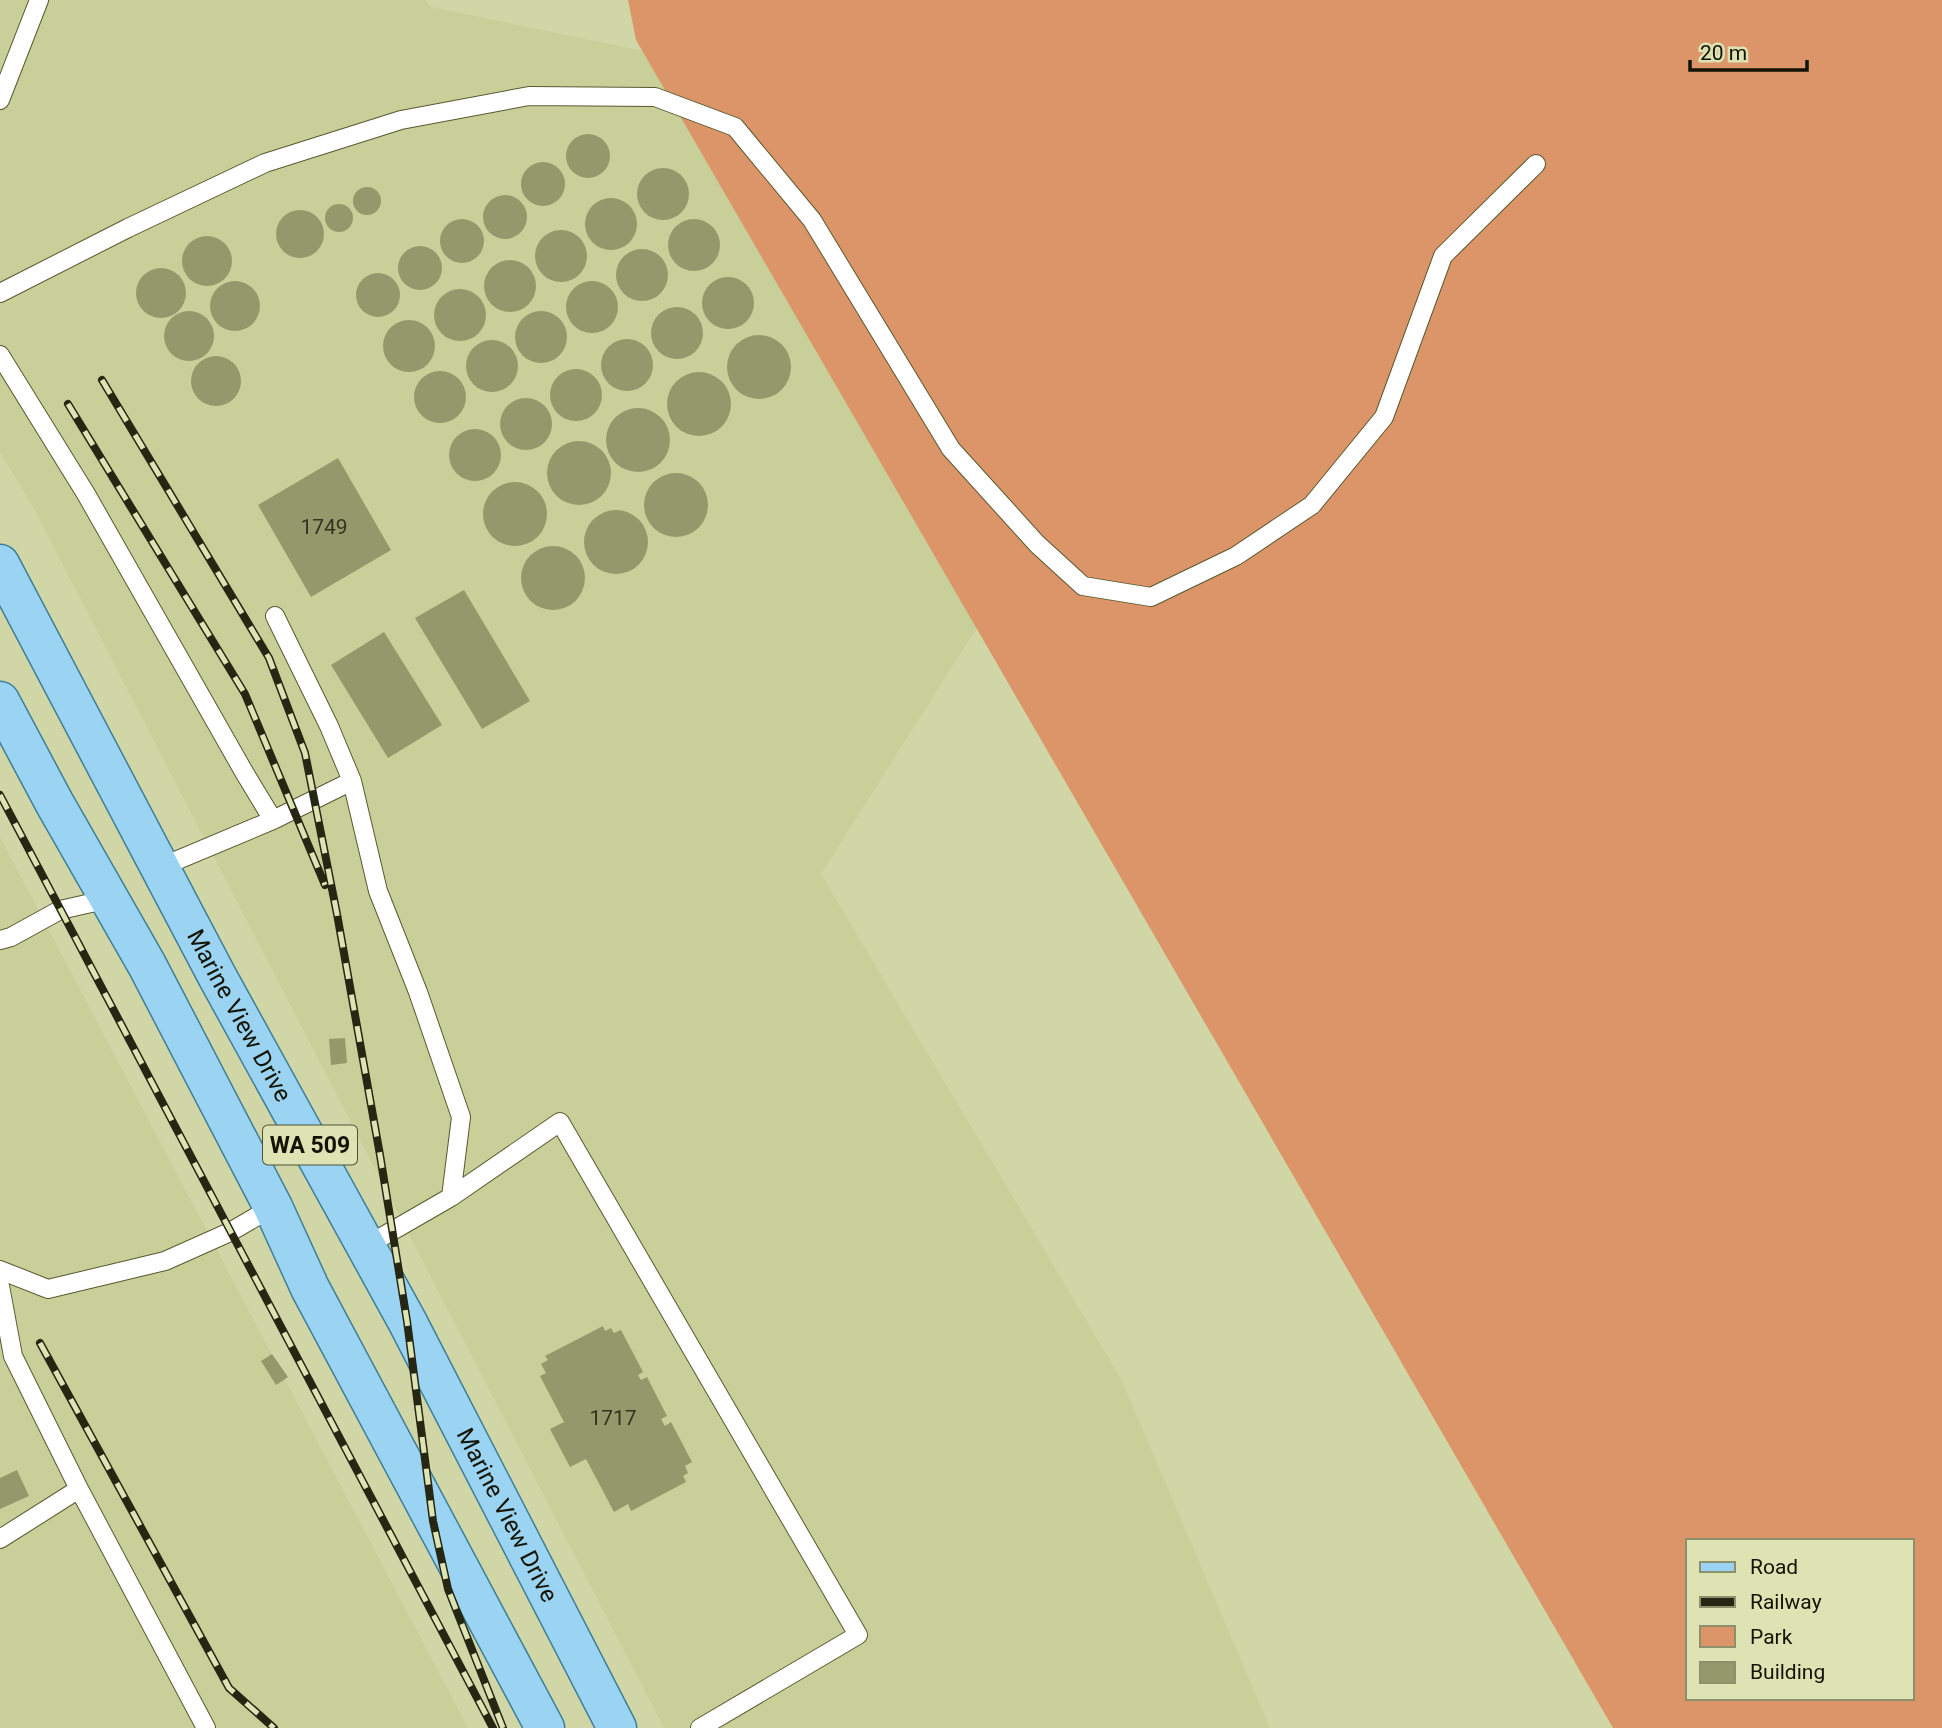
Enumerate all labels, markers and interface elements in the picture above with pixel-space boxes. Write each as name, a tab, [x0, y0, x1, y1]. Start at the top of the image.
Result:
scale bar	[1690, 28, 1807, 72]
text: 20 m	[1700, 41, 1747, 65]
house number: 1749	[300, 515, 348, 539]
street label: Marine View Drive	[181, 925, 297, 1106]
road number: WA 509	[263, 1126, 357, 1164]
house number: 1717	[589, 1406, 637, 1430]
street label: Marine View Drive	[451, 1424, 564, 1607]
legend	[1686, 1539, 1914, 1700]
text: Road	[1750, 1555, 1798, 1579]
text: Railway	[1750, 1590, 1822, 1614]
text: Park	[1750, 1625, 1793, 1649]
text: Building	[1750, 1660, 1825, 1684]

